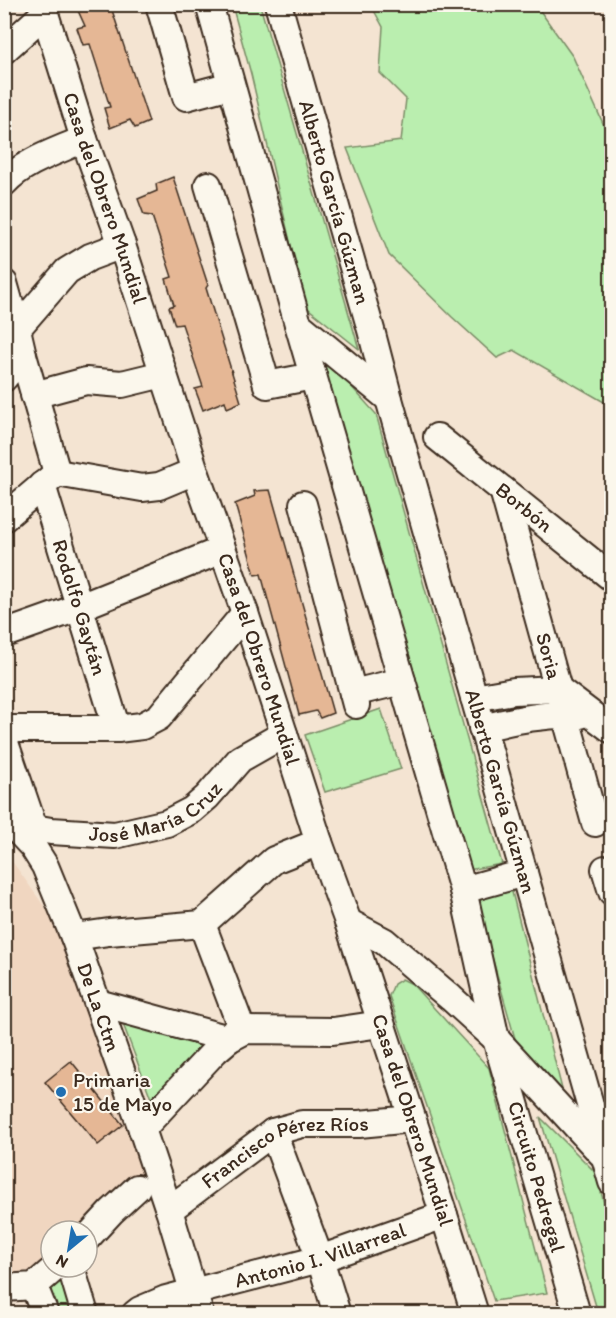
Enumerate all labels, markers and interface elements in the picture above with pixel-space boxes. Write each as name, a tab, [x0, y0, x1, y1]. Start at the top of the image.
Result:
street label: Casa del Obrero Mundial	[58, 89, 153, 307]
street label: Alberto García Gúzman	[294, 97, 376, 307]
street label: Borbón	[491, 476, 558, 537]
street label: Rodolfo Gaytán	[47, 536, 113, 678]
street label: Casa del Obrero Mundial	[213, 549, 306, 768]
street label: Soria	[531, 630, 568, 682]
street label: Alberto García Gúzman	[460, 686, 542, 896]
street label: José María Cruz	[88, 776, 227, 847]
street label: De La Ctm	[72, 959, 127, 1055]
street label: Casa del Obrero Mundial	[367, 1010, 460, 1229]
place label: Primaria 15 de Mayo	[73, 1067, 172, 1116]
marker: Primaria 15 de Mayo	[54, 1085, 68, 1099]
street label: Circuito Pedregal	[503, 1098, 571, 1255]
street label: Francisco Pérez Ríos	[196, 1110, 370, 1194]
street label: Antonio I. Villarreal	[232, 1217, 409, 1293]
north arrow	[39, 1219, 99, 1279]
text: N	[52, 1251, 71, 1272]

